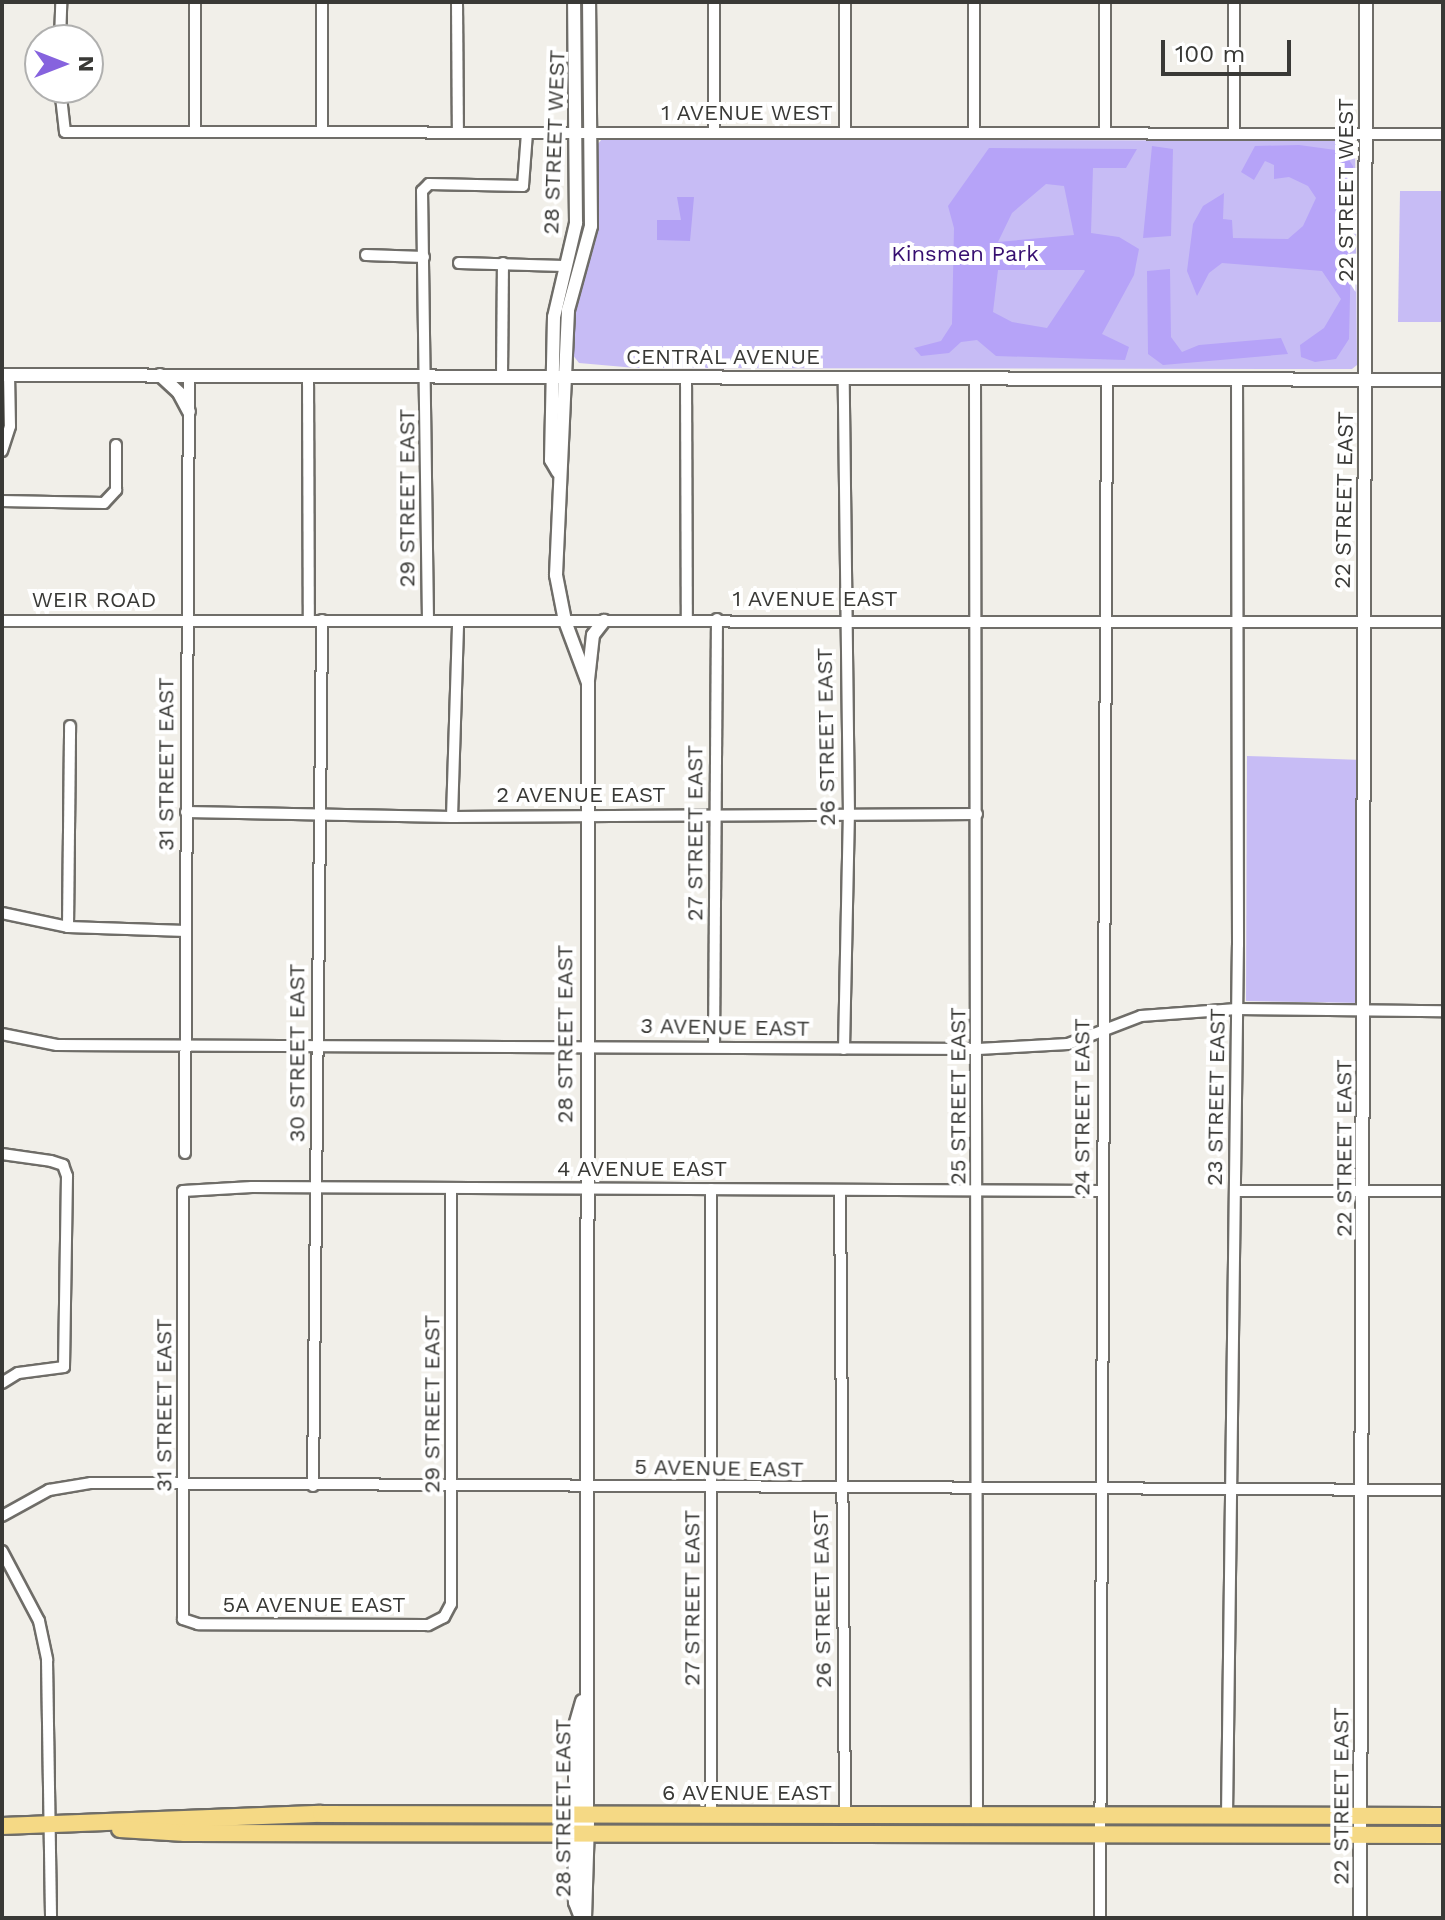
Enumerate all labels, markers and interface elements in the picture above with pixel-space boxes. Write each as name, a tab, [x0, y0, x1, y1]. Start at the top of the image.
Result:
north arrow	[24, 24, 104, 104]
scale bar	[1165, 24, 1295, 74]
text: 100 m	[1175, 40, 1245, 68]
street label: 28 STREET WEST	[538, 49, 570, 235]
text: N	[74, 56, 99, 72]
street label: 22 STREET WEST	[1333, 97, 1359, 283]
street label: 1 AVENUE WEST	[661, 100, 833, 126]
park label: Kinsmen Park	[891, 241, 1039, 267]
street label: CENTRAL AVENUE	[625, 344, 821, 370]
street label: 29 STREET EAST	[394, 408, 420, 588]
street label: 22 STREET EAST	[1329, 411, 1359, 589]
street label: 1 AVENUE EAST	[732, 586, 898, 612]
street label: WEIR ROAD	[32, 587, 156, 613]
street label: 26 STREET EAST	[811, 647, 841, 827]
street label: 31 STREET EAST	[153, 677, 179, 851]
street label: 27 STREET EAST	[682, 744, 708, 922]
street label: 2 AVENUE EAST	[496, 782, 666, 808]
street label: 28 STREET EAST	[552, 944, 578, 1124]
street label: 30 STREET EAST	[284, 963, 310, 1143]
street label: 25 STREET EAST	[945, 1007, 971, 1185]
street label: 23 STREET EAST	[1201, 1008, 1231, 1186]
street label: 3 AVENUE EAST	[640, 1012, 810, 1042]
street label: 24 STREET EAST	[1069, 1018, 1095, 1196]
street label: 22 STREET EAST	[1331, 1059, 1357, 1237]
street label: 4 AVENUE EAST	[557, 1156, 727, 1182]
street label: 29 STREET EAST	[419, 1314, 445, 1494]
street label: 31 STREET EAST	[151, 1318, 177, 1492]
street label: 5 AVENUE EAST	[634, 1453, 804, 1483]
street label: 27 STREET EAST	[679, 1509, 705, 1687]
street label: 26 STREET EAST	[807, 1509, 837, 1689]
street label: 5A AVENUE EAST	[222, 1592, 406, 1618]
street label: 22 STREET EAST	[1328, 1707, 1354, 1885]
street label: 28 STREET EAST	[550, 1718, 576, 1898]
street label: 6 AVENUE EAST	[662, 1780, 832, 1806]

